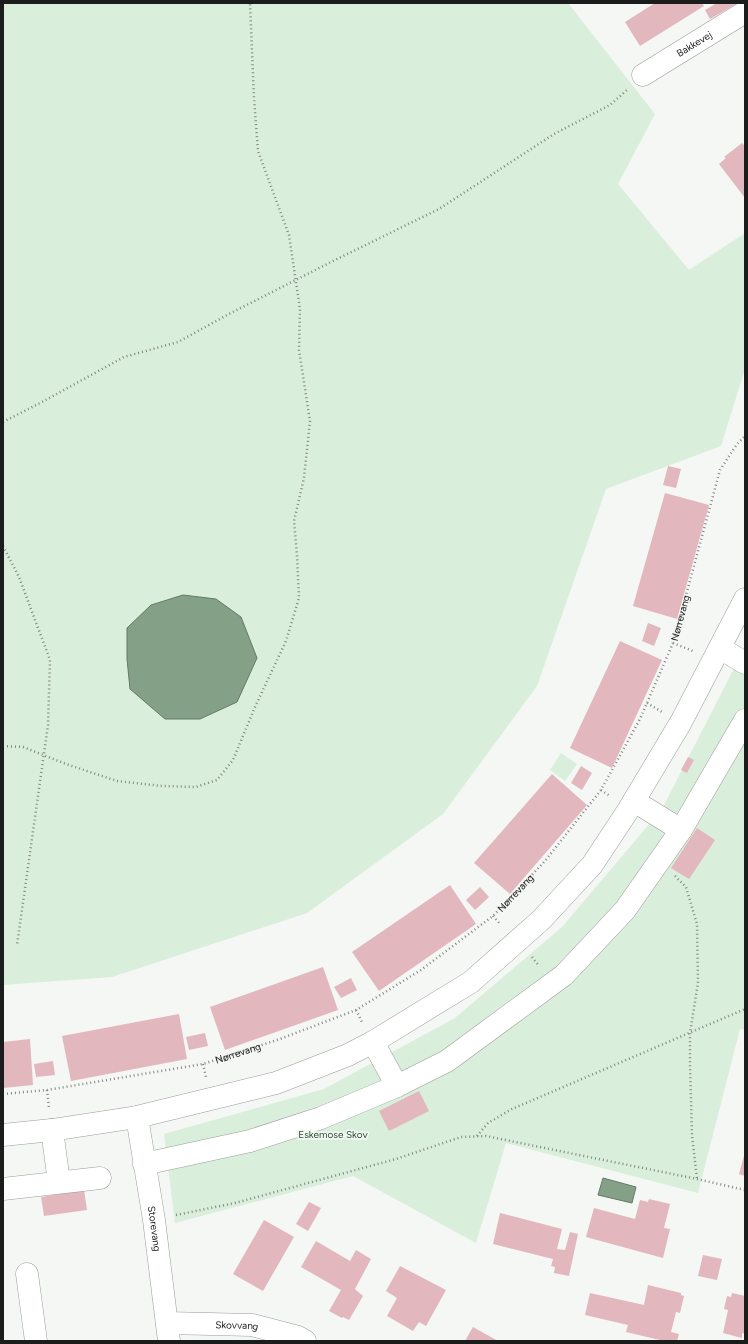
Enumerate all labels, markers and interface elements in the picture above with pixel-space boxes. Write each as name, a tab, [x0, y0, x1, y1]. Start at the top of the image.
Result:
street label: Bakkevej	[674, 28, 715, 60]
street label: Nørrevang	[668, 593, 693, 643]
street label: Nørrevang	[494, 871, 536, 915]
street label: Nørrevang	[214, 1040, 263, 1067]
park label: Eskemose Skov	[298, 1128, 369, 1141]
street label: Storevang	[145, 1205, 164, 1252]
street label: Skovvang	[215, 1318, 260, 1333]

